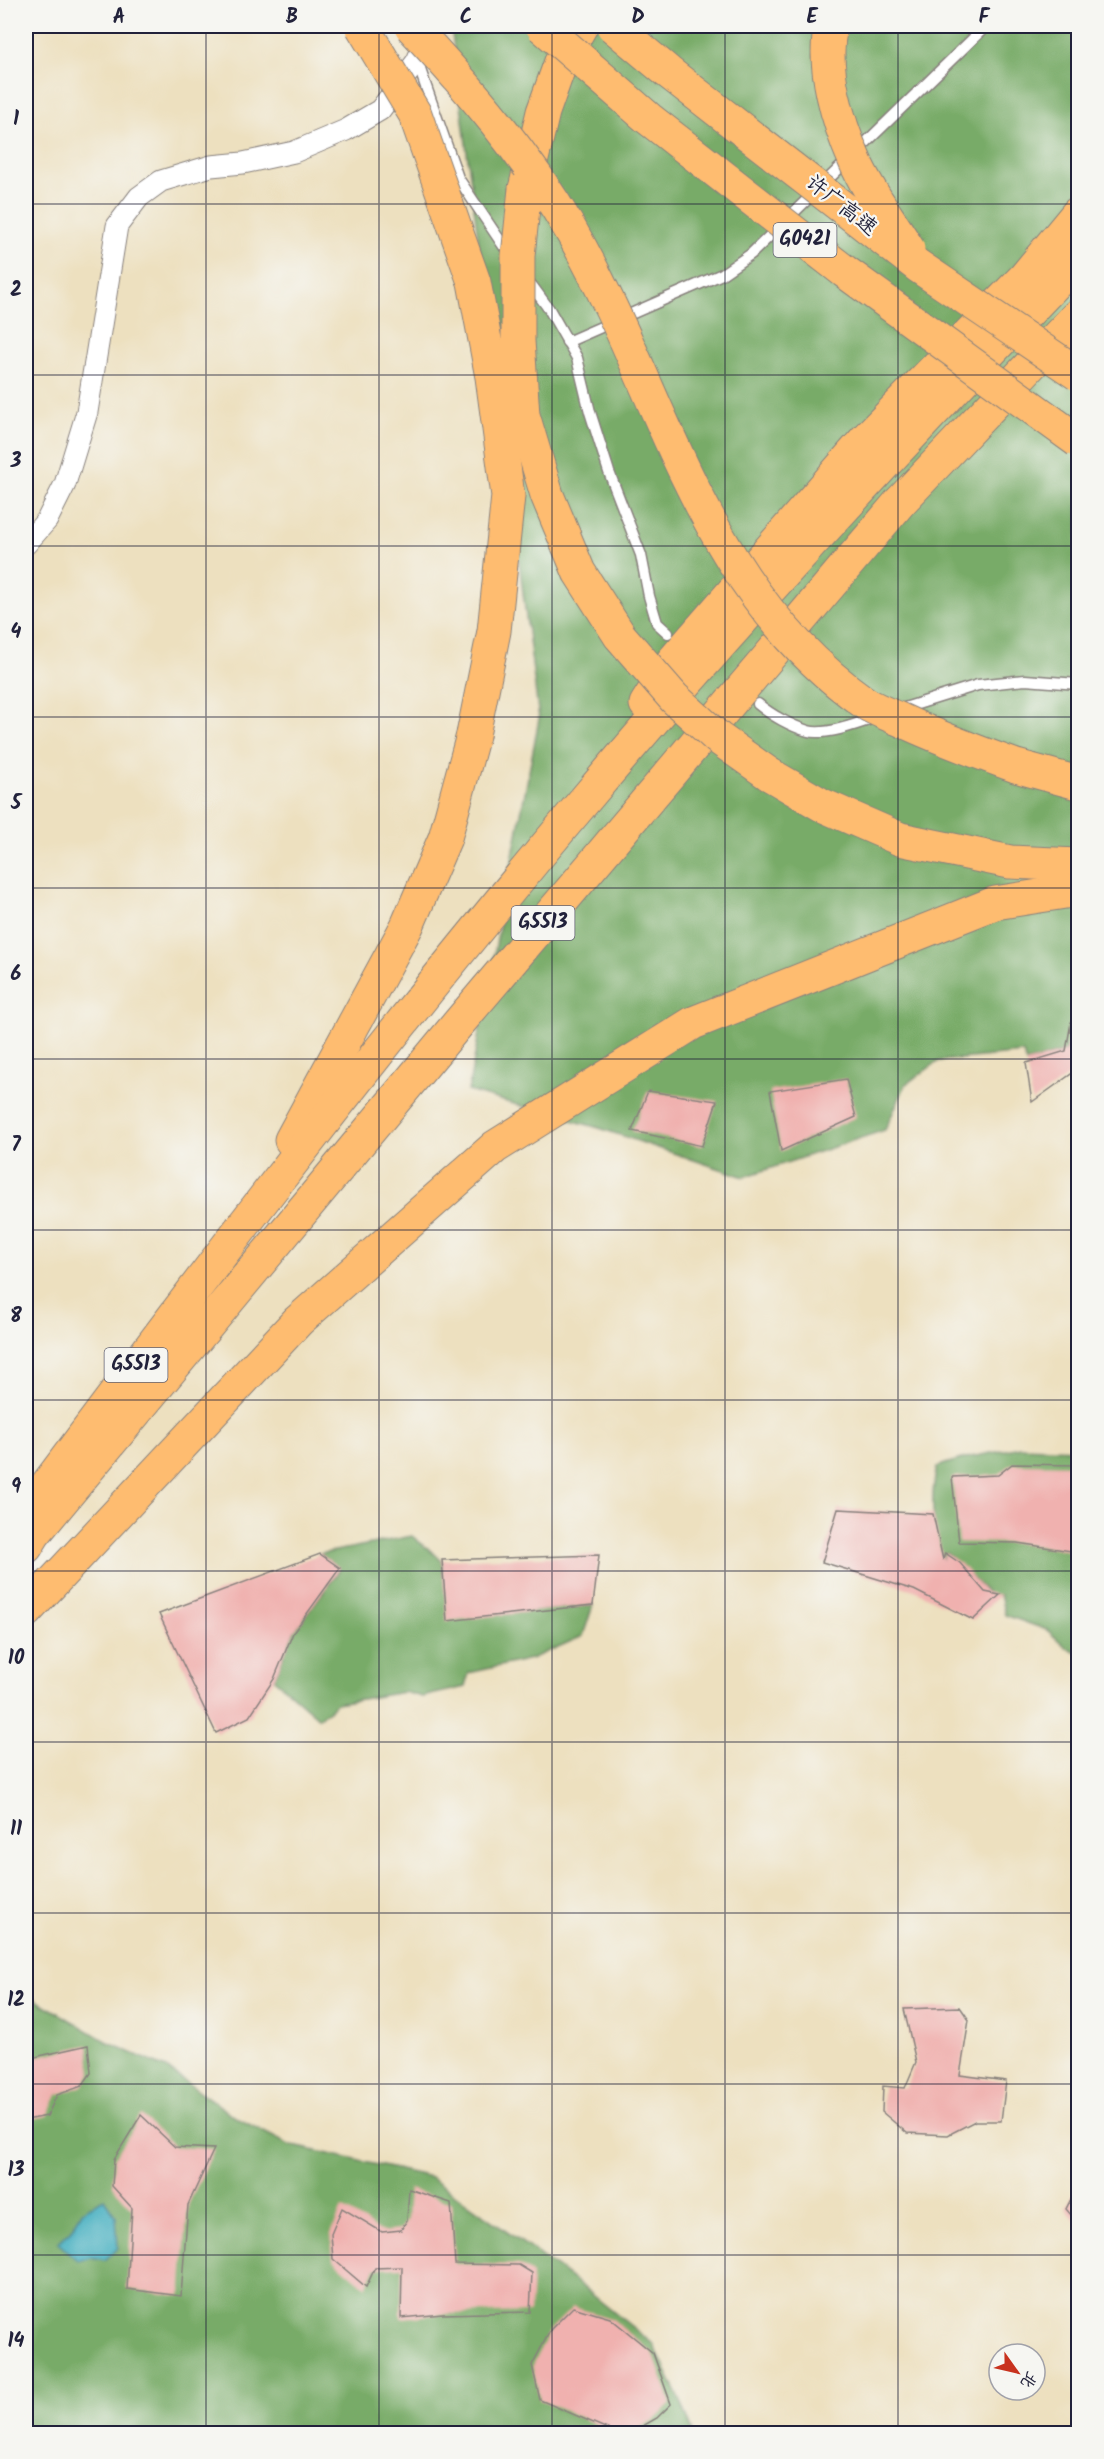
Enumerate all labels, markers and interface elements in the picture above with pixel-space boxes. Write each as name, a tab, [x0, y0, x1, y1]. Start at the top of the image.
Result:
text: A	[113, 2, 125, 34]
text: B	[286, 2, 298, 34]
text: C	[460, 2, 472, 34]
text: D	[631, 2, 645, 34]
text: E	[806, 2, 818, 34]
text: F	[979, 2, 991, 34]
text: 1	[13, 104, 19, 136]
street label: 许广高速	[798, 167, 884, 245]
road number: G0421	[774, 223, 836, 257]
text: 2	[10, 275, 22, 307]
text: 3	[10, 446, 22, 478]
text: 4	[11, 617, 22, 649]
text: 5	[10, 788, 23, 820]
road number: G5513	[512, 906, 574, 940]
text: 6	[11, 959, 22, 991]
text: 7	[11, 1130, 21, 1162]
text: 8	[10, 1301, 22, 1333]
road number: G5513	[104, 1348, 168, 1382]
text: 9	[11, 1472, 21, 1504]
text: 10	[8, 1643, 25, 1675]
text: 11	[10, 1814, 22, 1846]
text: 12	[7, 1985, 25, 2017]
text: 13	[8, 2155, 25, 2187]
text: 14	[8, 2326, 25, 2358]
north arrow	[987, 2342, 1047, 2402]
text: 北	[1013, 2366, 1043, 2393]

